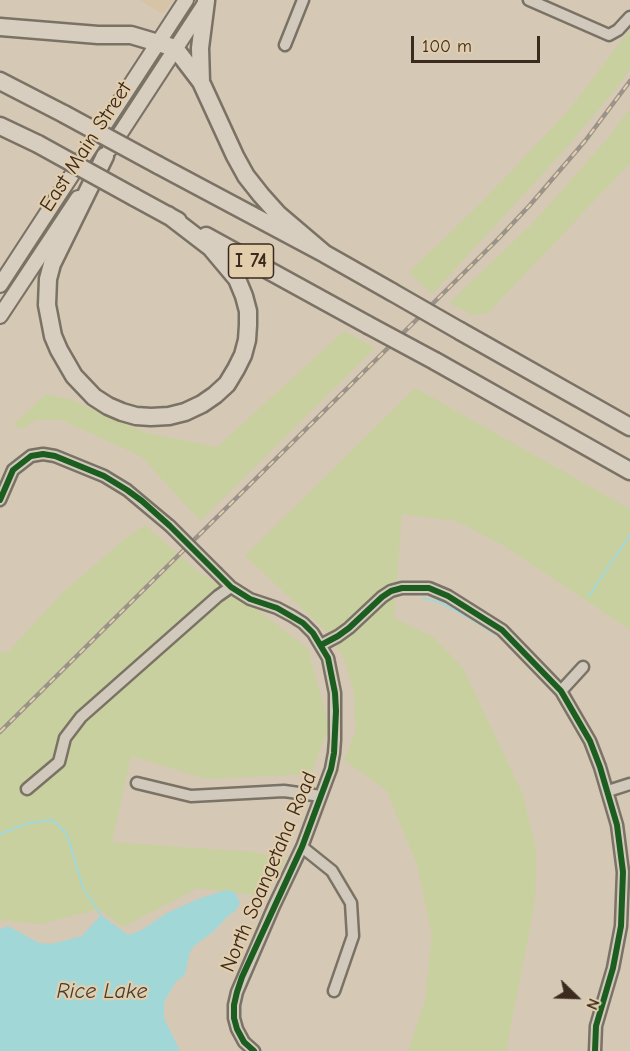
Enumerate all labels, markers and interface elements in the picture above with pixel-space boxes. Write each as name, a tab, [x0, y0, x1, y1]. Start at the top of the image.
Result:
scale bar	[414, 24, 543, 62]
text: 100 m	[422, 36, 472, 57]
street label: East Main Street	[35, 77, 137, 217]
road number: I 74	[228, 244, 274, 278]
street label: North Soangetaha Road	[215, 768, 323, 976]
north arrow	[546, 967, 606, 1027]
water label: Rice Lake	[57, 979, 147, 1005]
text: N	[582, 996, 603, 1012]

